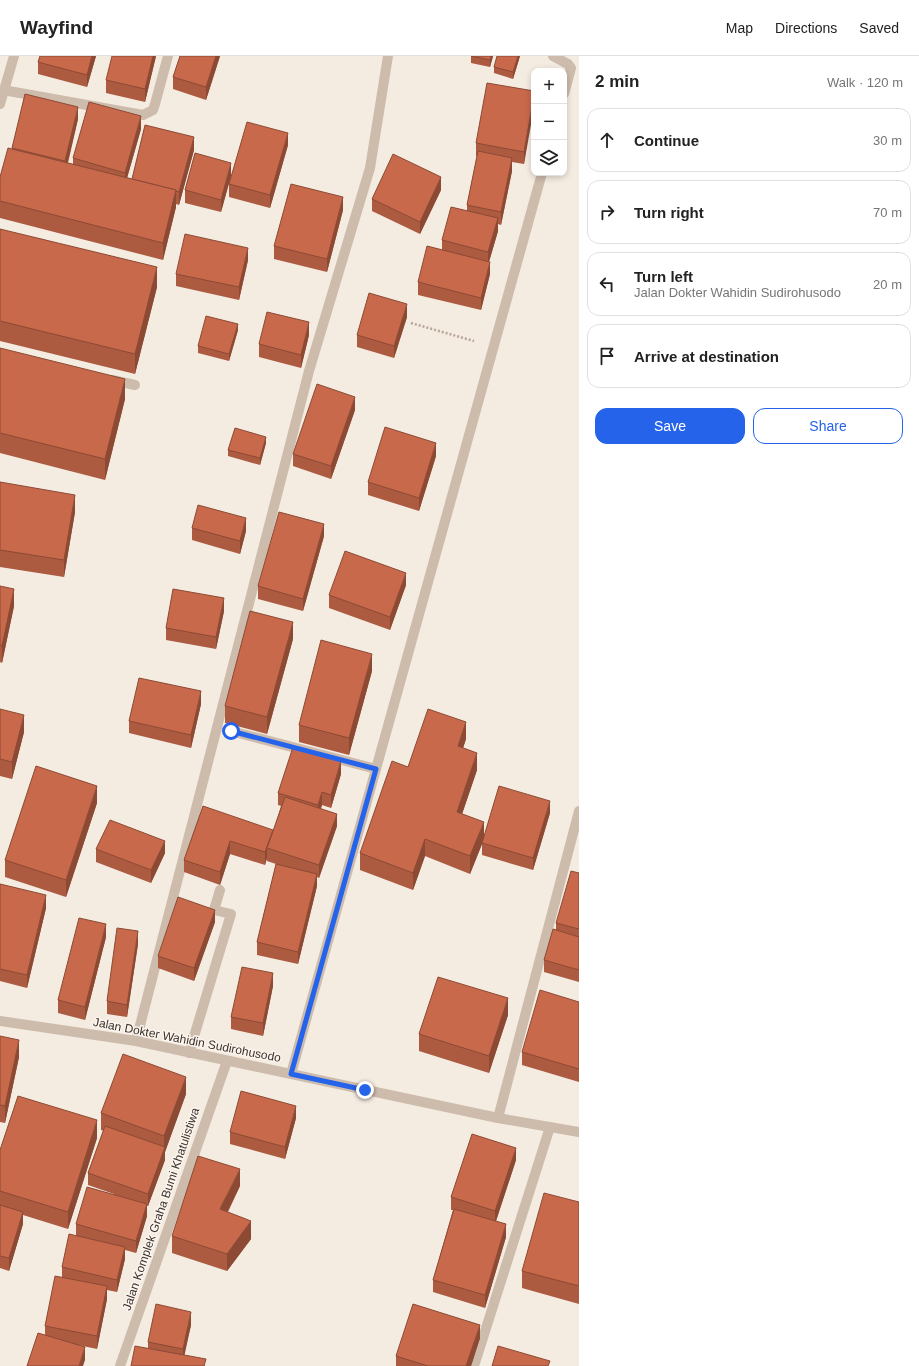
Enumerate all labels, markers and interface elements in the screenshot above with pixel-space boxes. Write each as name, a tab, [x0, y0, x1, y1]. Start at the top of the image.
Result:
text: Wayfind	[20, 17, 93, 38]
text: Map	[726, 20, 753, 36]
text: Directions	[775, 20, 837, 36]
text: Saved	[859, 20, 899, 36]
map controls	[531, 68, 567, 176]
button: +	[531, 68, 567, 104]
text: 2 min	[595, 72, 639, 91]
text: Walk · 120 m	[827, 75, 903, 90]
button: −	[531, 104, 567, 140]
icon: ahead	[596, 129, 618, 151]
text: Continue	[634, 132, 699, 149]
text: 30 m	[873, 133, 902, 148]
button: layers	[531, 140, 567, 176]
icon: right	[596, 201, 618, 223]
text: Turn right	[634, 204, 704, 221]
text: 70 m	[873, 205, 902, 220]
text: Turn left	[634, 268, 693, 285]
icon: left	[596, 273, 618, 295]
text: 20 m	[873, 277, 902, 292]
text: Jalan Dokter Wahidin Sudirohusodo	[634, 285, 841, 300]
icon: arrive	[596, 345, 618, 367]
text: Arrive at destination	[634, 348, 779, 365]
button: Save	[595, 408, 745, 444]
button: Share	[753, 408, 903, 444]
route start	[222, 722, 240, 740]
street label: Jalan Dokter Wahidin Sudirohusodo	[92, 1015, 282, 1065]
route end	[356, 1081, 374, 1099]
street label: Jalan Komplek Graha Bumi Khatulistiwa	[120, 1106, 202, 1312]

